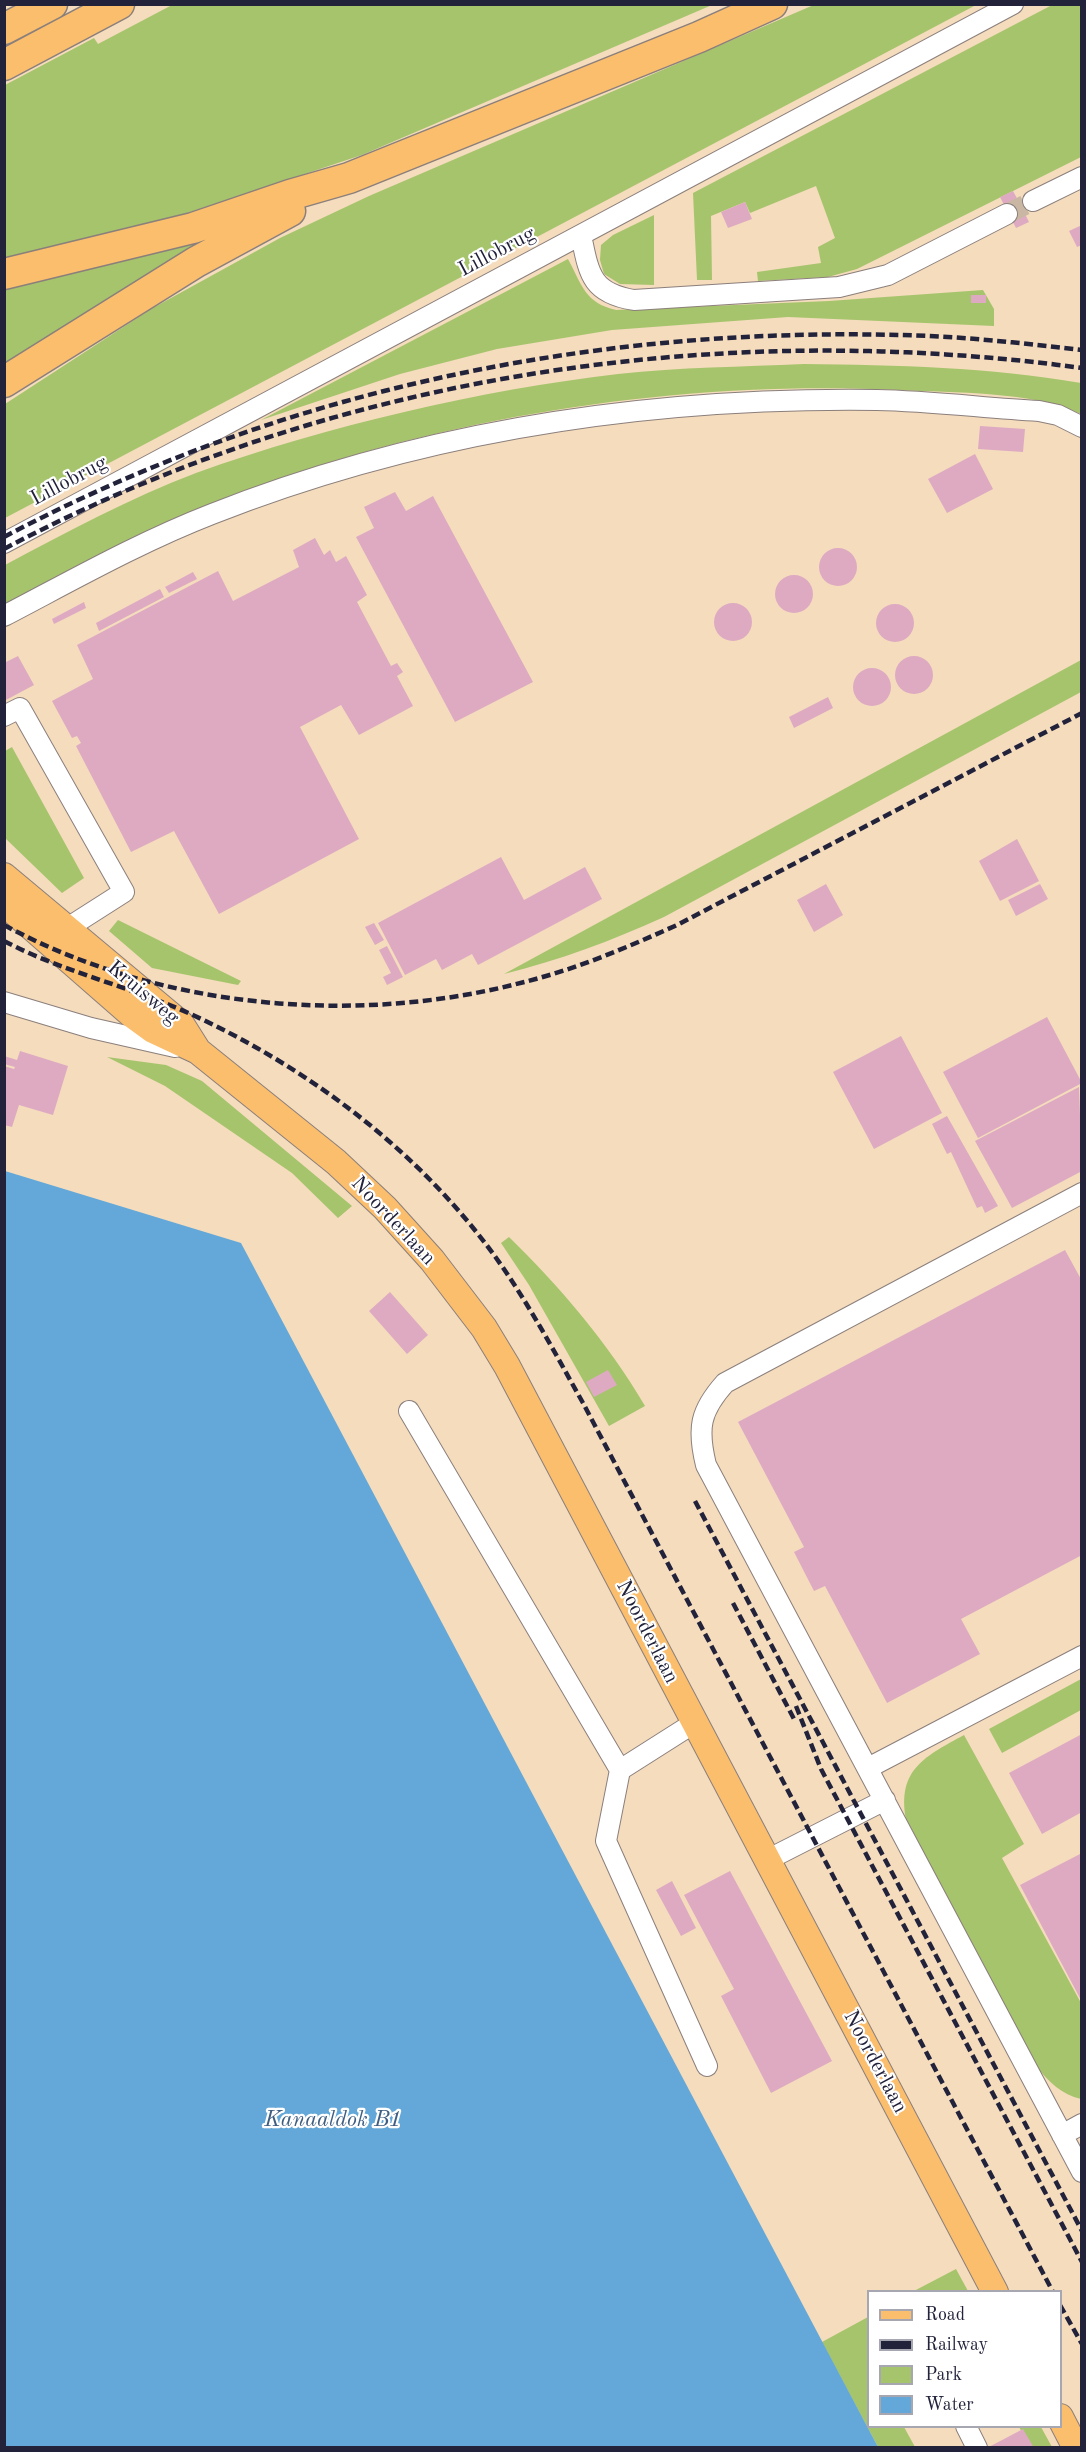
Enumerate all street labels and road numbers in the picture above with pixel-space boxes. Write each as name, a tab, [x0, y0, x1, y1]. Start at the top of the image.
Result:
street label: Lillobrug	[454, 221, 540, 283]
street label: Lillobrug	[26, 450, 112, 512]
street label: Kruisweg	[102, 955, 184, 1031]
street label: Noorderlaan	[345, 1171, 441, 1271]
street label: Noorderlaan	[610, 1576, 684, 1688]
street label: Noorderlaan	[837, 2006, 913, 2118]

